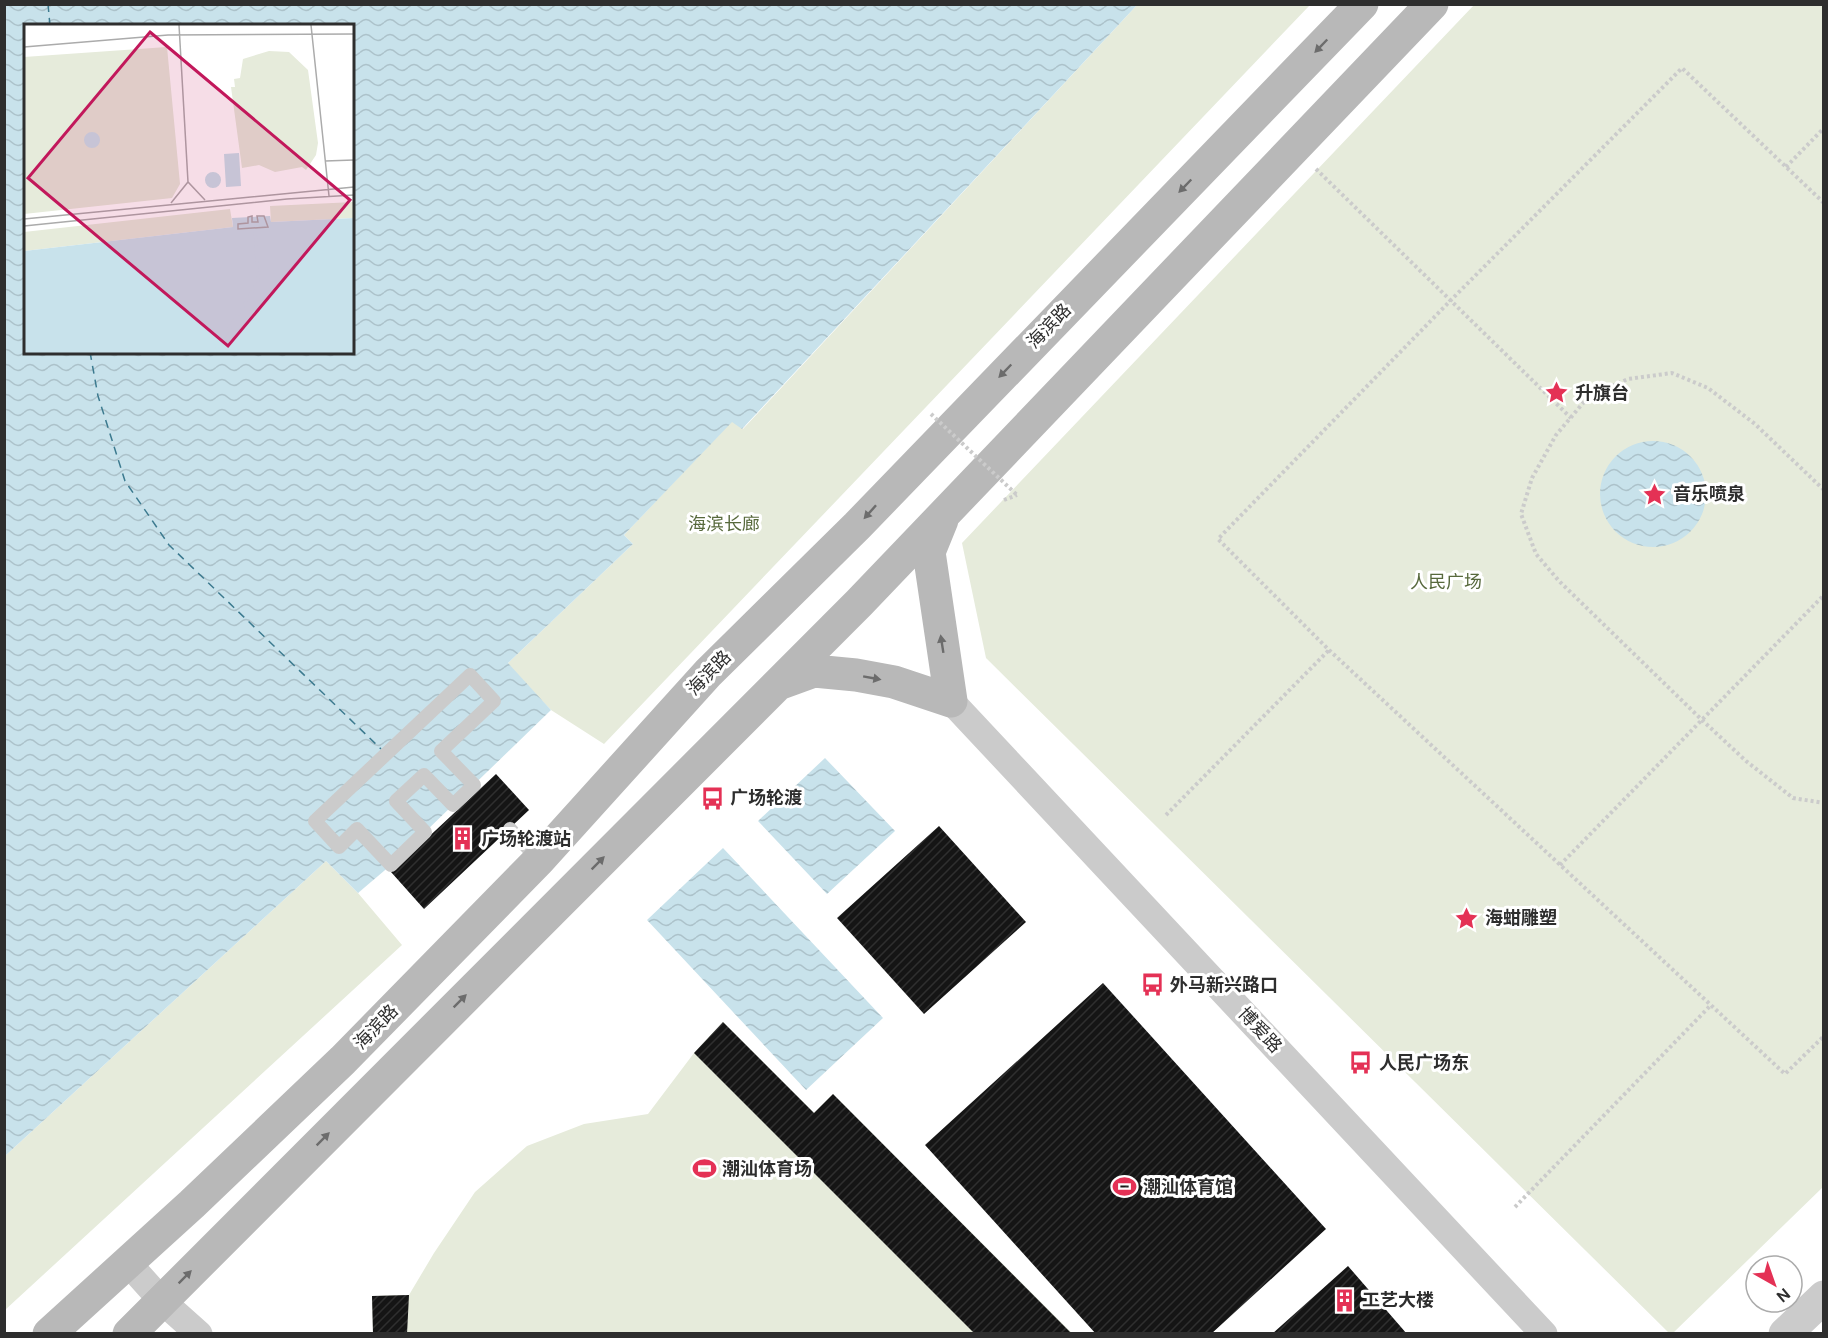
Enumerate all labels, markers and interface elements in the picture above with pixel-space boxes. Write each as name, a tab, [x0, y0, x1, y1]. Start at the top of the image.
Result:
inset map	[24, 24, 354, 354]
one-way arrow	[1314, 39, 1328, 54]
one-way arrow	[1178, 179, 1192, 194]
street label: 海滨路	[1022, 298, 1076, 354]
one-way arrow	[999, 364, 1013, 378]
place icon: 升旗台	[1544, 380, 1570, 406]
place label: 升旗台	[1575, 381, 1629, 405]
place icon: 音乐喷泉	[1642, 481, 1668, 507]
place label: 音乐喷泉	[1673, 482, 1745, 506]
one-way arrow	[863, 504, 877, 519]
park label: 海滨长廊	[688, 512, 760, 536]
park label: 人民广场	[1410, 570, 1482, 594]
one-way arrow	[937, 634, 946, 653]
street label: 海滨路	[682, 645, 736, 701]
one-way arrow	[862, 673, 881, 682]
bus stop icon: 广场轮渡	[699, 785, 725, 811]
place label: 广场轮渡	[730, 786, 802, 810]
building icon: 广场轮渡站	[450, 826, 476, 852]
place label: 广场轮渡站	[481, 827, 571, 851]
one-way arrow	[591, 855, 605, 870]
place icon: 海蚶雕塑	[1454, 905, 1480, 931]
place label: 海蚶雕塑	[1485, 906, 1557, 930]
bus stop icon: 外马新兴路口	[1139, 972, 1165, 998]
place label: 外马新兴路口	[1170, 973, 1278, 997]
one-way arrow	[453, 994, 467, 1008]
street label: 海滨路	[349, 999, 403, 1055]
street label: 博爱路	[1233, 1002, 1287, 1058]
bus stop icon: 人民广场东	[1348, 1050, 1374, 1076]
place label: 人民广场东	[1379, 1051, 1469, 1075]
one-way arrow	[315, 1132, 329, 1146]
sports icon: 潮汕体育场	[691, 1156, 717, 1182]
place label: 潮汕体育场	[722, 1157, 812, 1181]
sports icon: 潮汕体育馆	[1112, 1174, 1138, 1200]
place label: 潮汕体育馆	[1143, 1175, 1233, 1199]
north arrow	[1744, 1254, 1804, 1314]
one-way arrow	[178, 1271, 192, 1285]
text: N	[1772, 1283, 1795, 1307]
building icon: 工艺大楼	[1331, 1287, 1357, 1313]
place label: 工艺大楼	[1362, 1288, 1434, 1312]

